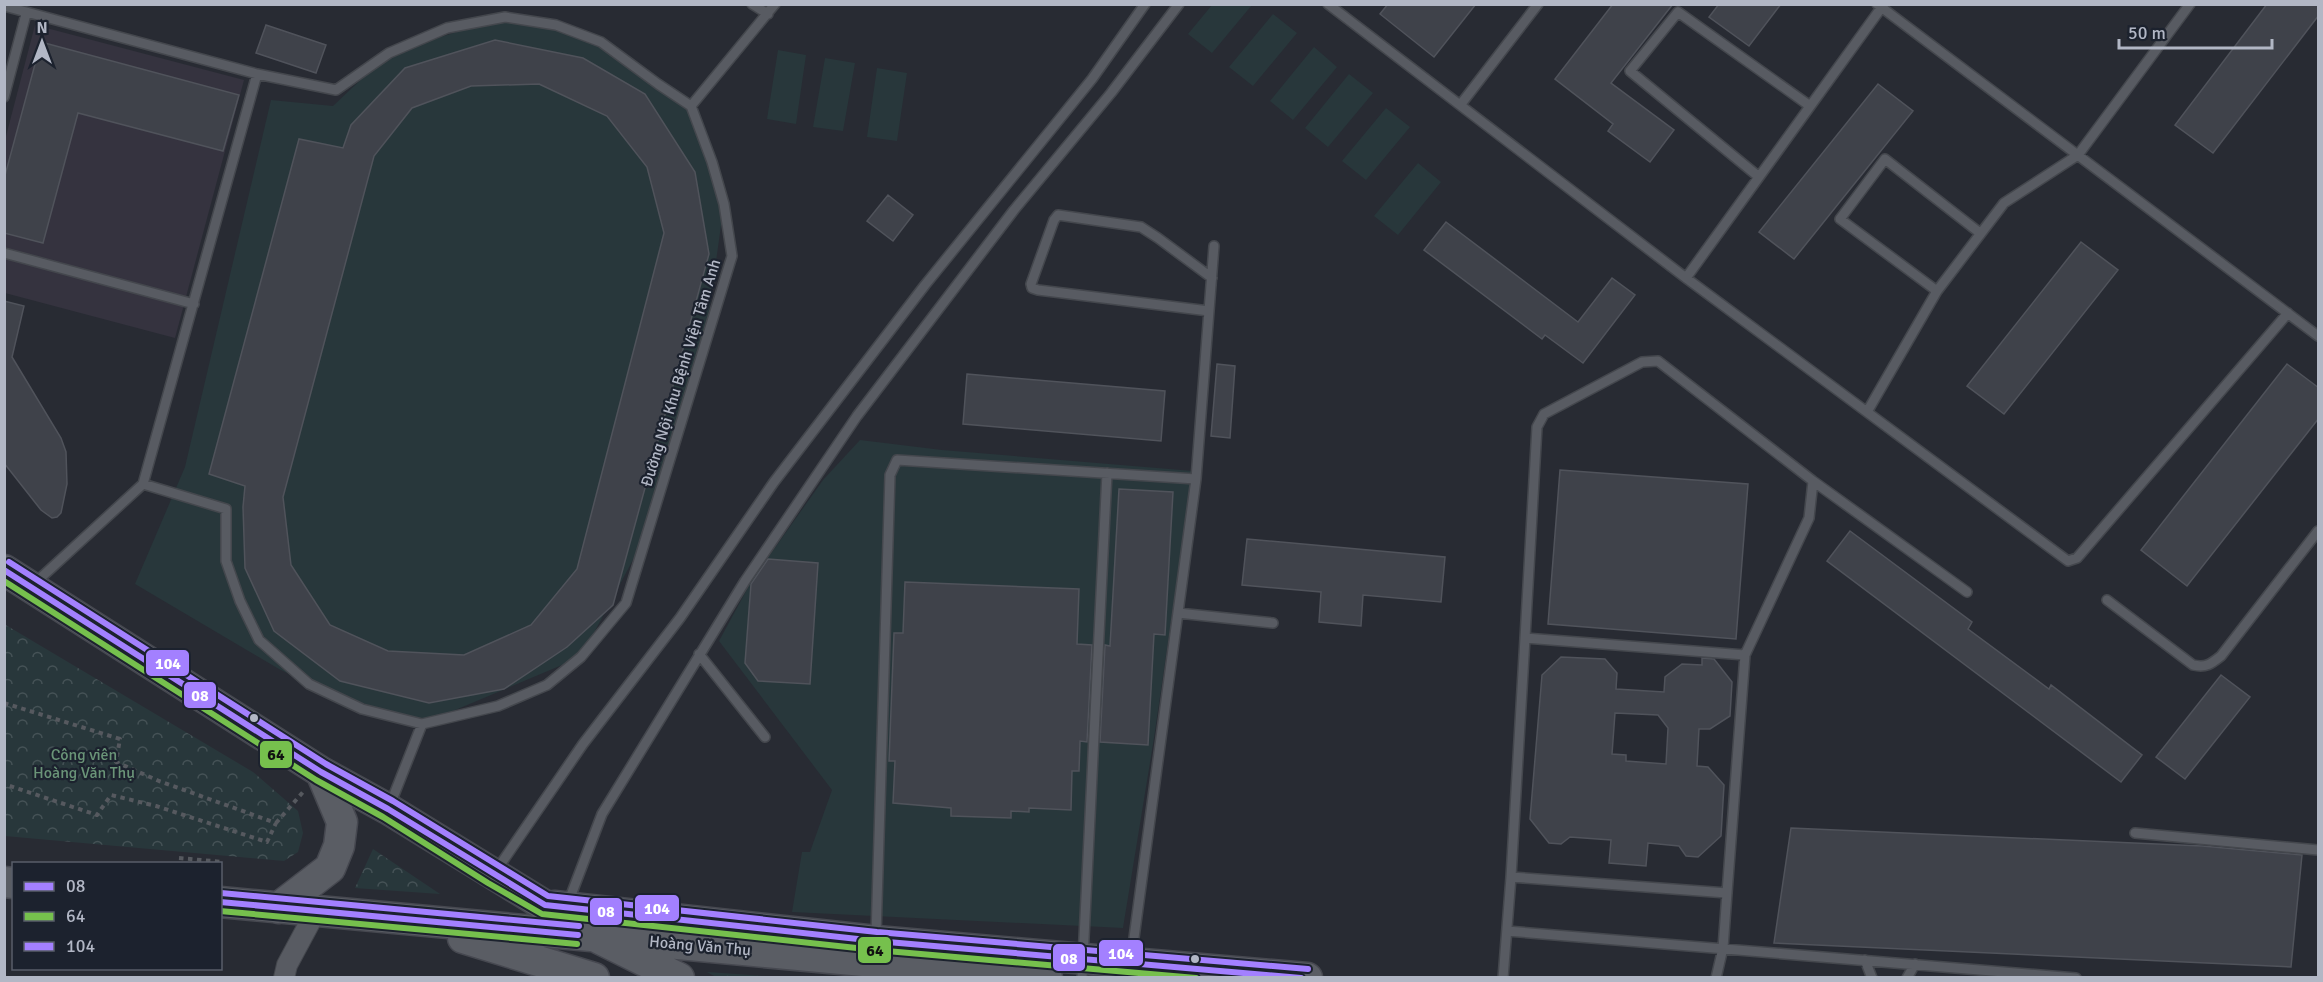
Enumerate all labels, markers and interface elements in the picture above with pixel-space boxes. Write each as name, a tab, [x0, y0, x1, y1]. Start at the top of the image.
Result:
north arrow	[12, 12, 72, 72]
scale bar	[2119, 12, 2272, 50]
text: N	[36, 18, 48, 38]
text: 50 m	[2128, 22, 2166, 44]
street label: Đường Nội Khu Bệnh Viện Tâm Anh	[637, 257, 725, 489]
line badge: 104	[145, 649, 190, 677]
text: 104	[155, 654, 181, 674]
line badge: 08	[183, 681, 217, 709]
text: 08	[191, 686, 209, 706]
unlabelled marker	[248, 712, 260, 724]
line badge: 64	[259, 740, 293, 769]
park label: Công viên Hoàng Văn Thụ	[33, 745, 135, 783]
text: 64	[267, 745, 285, 765]
legend	[12, 862, 222, 970]
text: 08	[66, 875, 85, 897]
line badge: 104	[634, 894, 680, 922]
line badge: 08	[589, 897, 623, 926]
text: 104	[644, 899, 670, 919]
text: 08	[597, 902, 615, 922]
text: 64	[66, 905, 86, 927]
street label: Hoàng Văn Thụ	[648, 932, 752, 960]
text: 104	[66, 935, 95, 957]
line badge: 64	[857, 936, 892, 964]
line badge: 104	[1098, 939, 1144, 967]
text: 64	[866, 941, 884, 961]
line badge: 08	[1052, 943, 1086, 972]
text: 104	[1108, 944, 1134, 964]
text: 08	[1060, 949, 1078, 969]
unlabelled marker	[1189, 953, 1201, 965]

